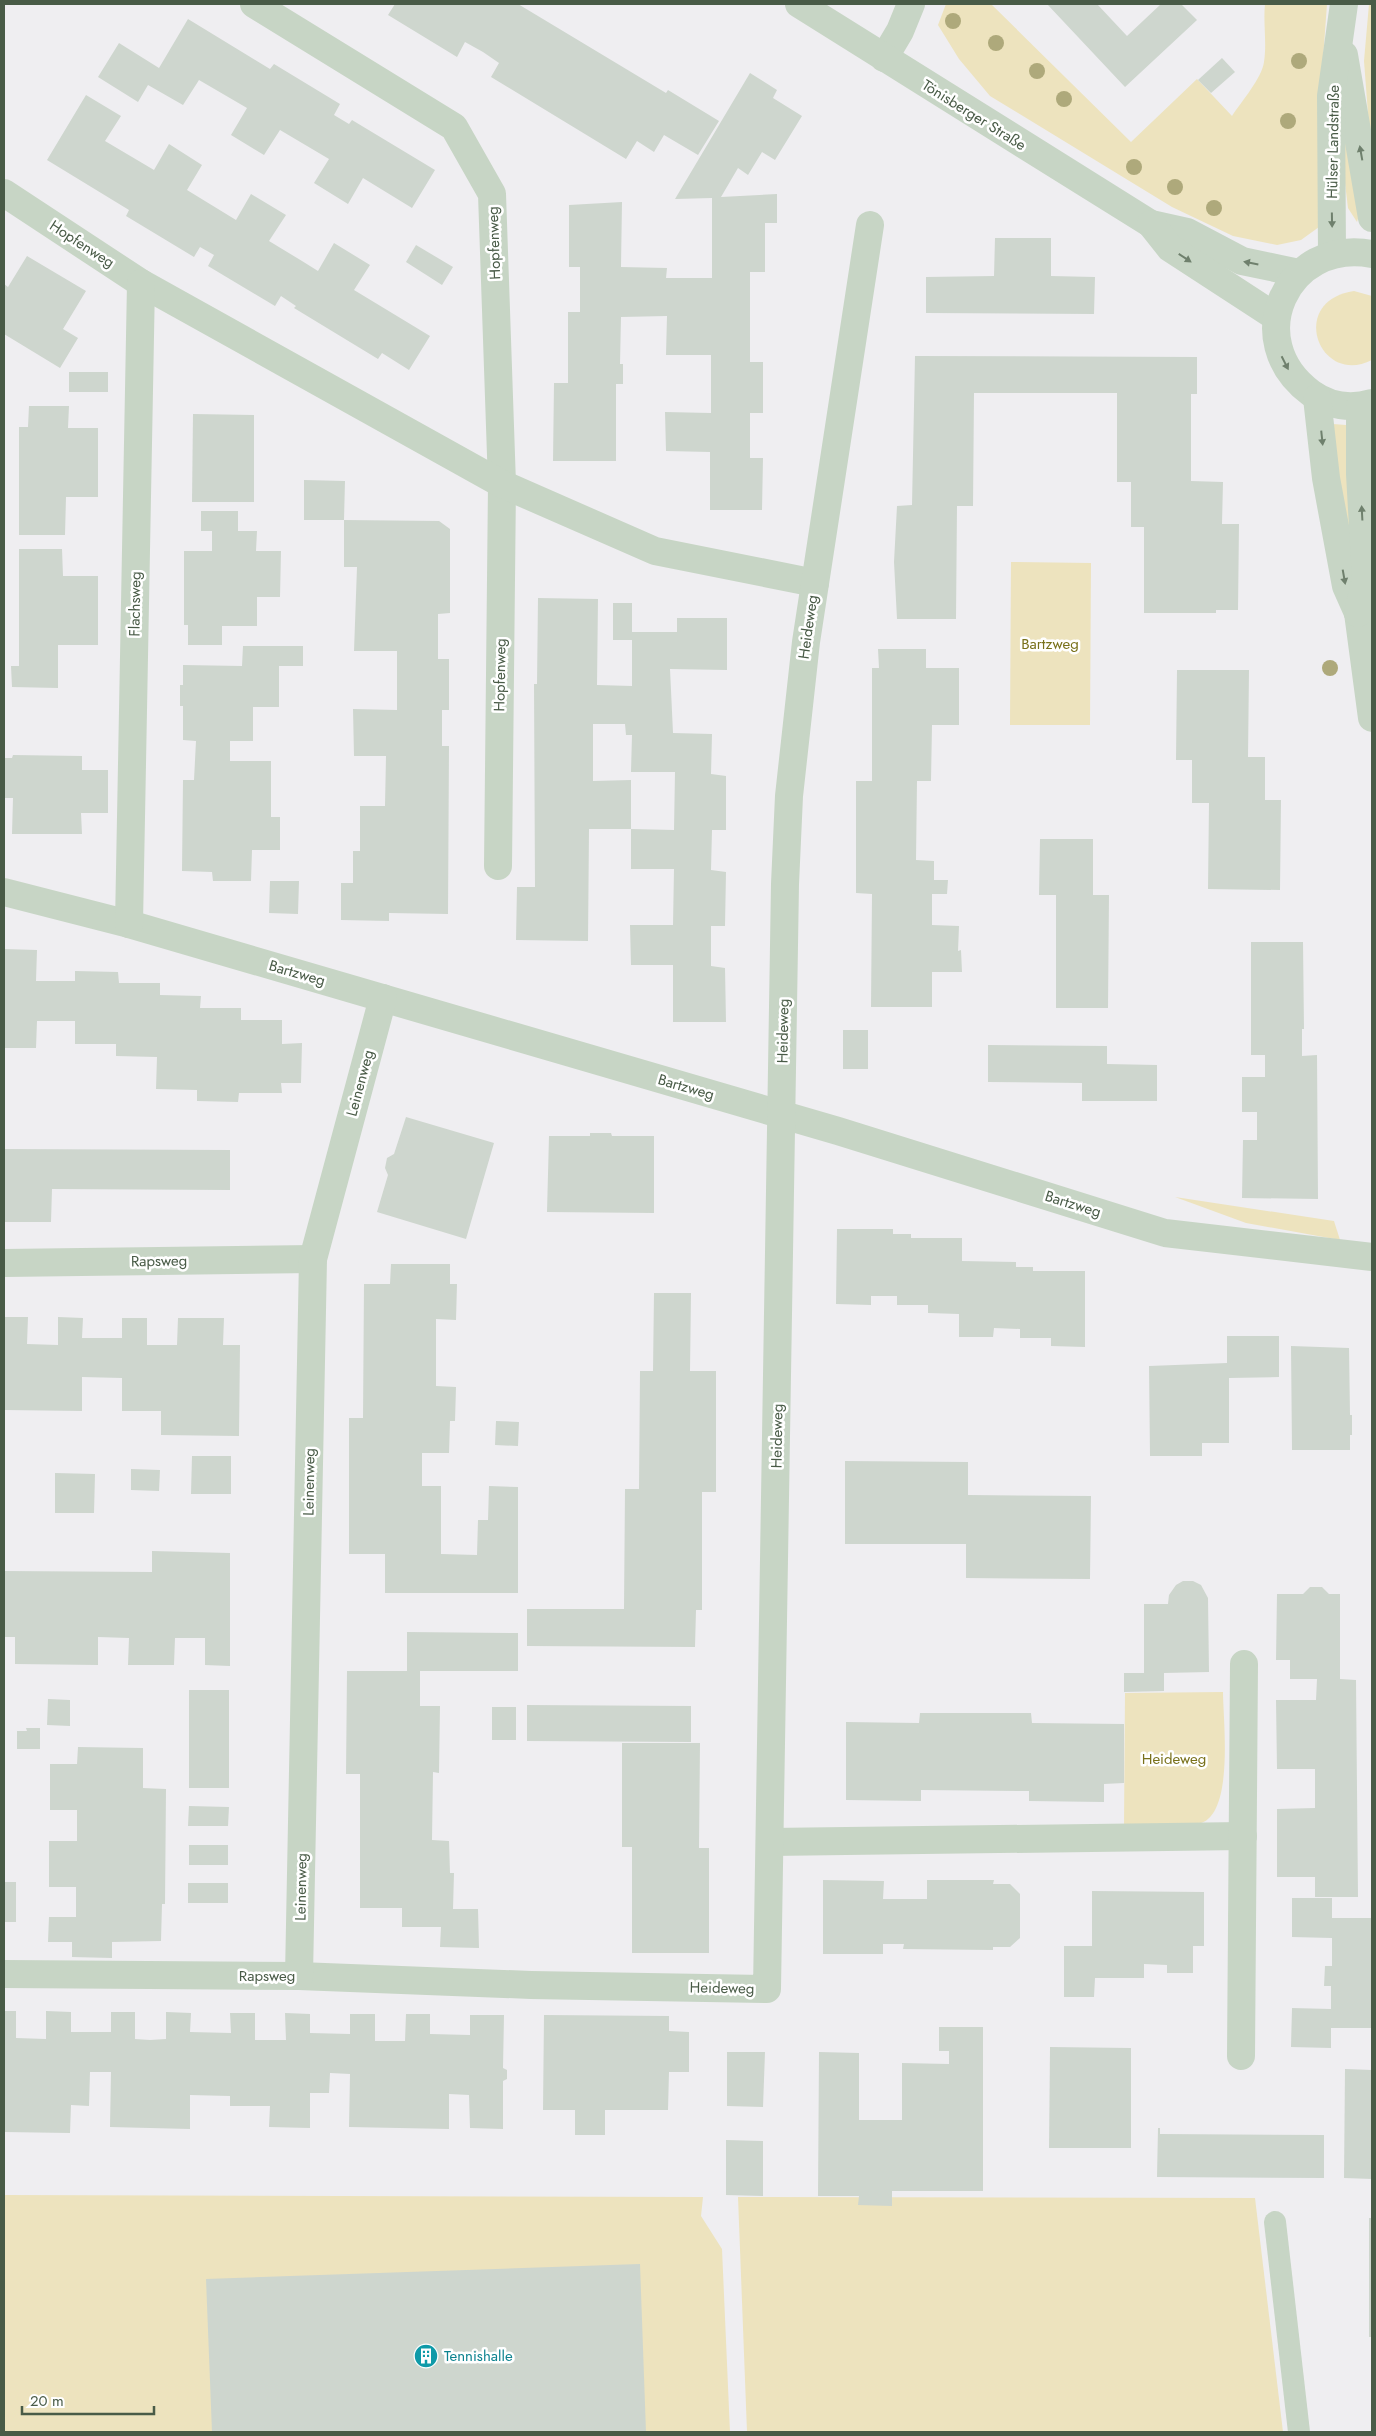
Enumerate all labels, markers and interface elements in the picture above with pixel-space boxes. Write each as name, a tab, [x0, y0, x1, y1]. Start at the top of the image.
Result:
street label: Tönisberger Straße	[918, 74, 1031, 156]
street label: Hülser Landstraße	[1321, 85, 1345, 199]
one-way arrow	[1356, 145, 1364, 161]
street label: Hopfenweg	[482, 206, 506, 280]
one-way arrow	[1328, 212, 1336, 228]
street label: Hopfenweg	[45, 215, 119, 273]
one-way arrow	[1178, 253, 1192, 263]
one-way arrow	[1243, 259, 1258, 267]
one-way arrow	[1281, 356, 1289, 371]
one-way arrow	[1318, 430, 1326, 446]
one-way arrow	[1358, 505, 1366, 521]
one-way arrow	[1341, 570, 1349, 586]
street label: Flachsweg	[123, 571, 147, 637]
street label: Heideweg	[793, 593, 823, 661]
park label: Bartzweg	[1021, 633, 1079, 655]
street label: Hopfenweg	[488, 638, 512, 712]
street label: Bartzweg	[266, 954, 328, 992]
street label: Heideweg	[771, 998, 795, 1064]
street label: Leinenweg	[341, 1047, 379, 1119]
street label: Bartzweg	[655, 1068, 717, 1106]
street label: Bartzweg	[1042, 1185, 1104, 1223]
street label: Rapsweg	[131, 1250, 187, 1272]
street label: Heideweg	[765, 1403, 789, 1469]
street label: Leinenweg	[297, 1448, 321, 1516]
park label: Heideweg	[1142, 1748, 1206, 1770]
street label: Leinenweg	[289, 1853, 313, 1921]
street label: Rapsweg	[239, 1965, 295, 1987]
street label: Heideweg	[689, 1976, 755, 2000]
building icon: Tennishalle	[413, 2343, 439, 2369]
place label: Tennishalle	[444, 2345, 513, 2367]
scale bar	[22, 2384, 155, 2416]
text: 20 m	[30, 2390, 64, 2412]

